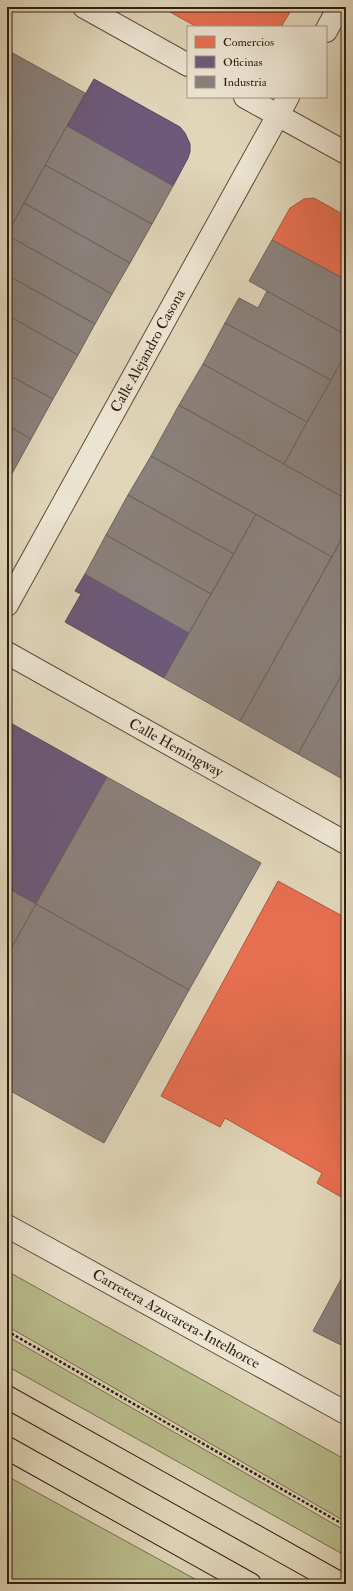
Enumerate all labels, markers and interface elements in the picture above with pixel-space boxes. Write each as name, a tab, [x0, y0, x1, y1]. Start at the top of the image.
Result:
legend	[187, 26, 327, 98]
text: Comercios	[223, 35, 274, 50]
text: Oficinas	[223, 55, 263, 70]
text: Industria	[223, 75, 268, 90]
street label: Calle Alejandro Casona	[106, 285, 190, 416]
street label: Calle Hemingway	[125, 714, 227, 782]
street label: Carretera Azucarera-Intelhorce	[89, 1265, 263, 1373]

